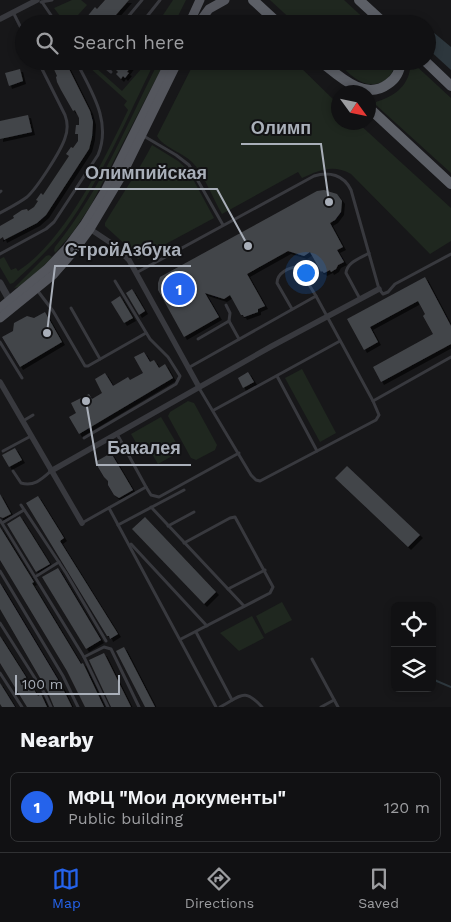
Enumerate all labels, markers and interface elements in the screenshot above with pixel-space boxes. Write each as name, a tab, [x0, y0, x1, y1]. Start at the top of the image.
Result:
search box	[15, 15, 436, 70]
icon: search	[33, 29, 61, 57]
text: Search here	[73, 31, 184, 54]
north arrow	[331, 85, 376, 130]
callout: Олимп	[241, 111, 321, 144]
text: Олимп	[251, 117, 311, 138]
callout: Олимпийская	[75, 156, 217, 189]
text: Олимпийская	[85, 162, 207, 183]
callout: СтройАзбука	[55, 233, 191, 266]
text: СтройАзбука	[65, 239, 182, 260]
your location	[293, 260, 319, 286]
pin: 1	[163, 270, 195, 308]
callout: Бакалея	[97, 432, 191, 465]
text: Бакалея	[107, 437, 181, 458]
map controls	[391, 602, 436, 692]
button: locate	[391, 602, 436, 647]
button: layers	[391, 647, 436, 692]
scale bar	[15, 672, 120, 695]
text: 100 m	[22, 676, 63, 692]
text: Nearby	[20, 727, 93, 752]
text: МФЦ "Мои документы"	[68, 786, 286, 809]
text: 1	[34, 798, 40, 817]
text: 120 m	[384, 798, 430, 817]
text: Public building	[68, 809, 183, 828]
tab: Map	[52, 865, 81, 911]
tab: Directions	[185, 865, 254, 911]
tab: Saved	[358, 865, 399, 911]

